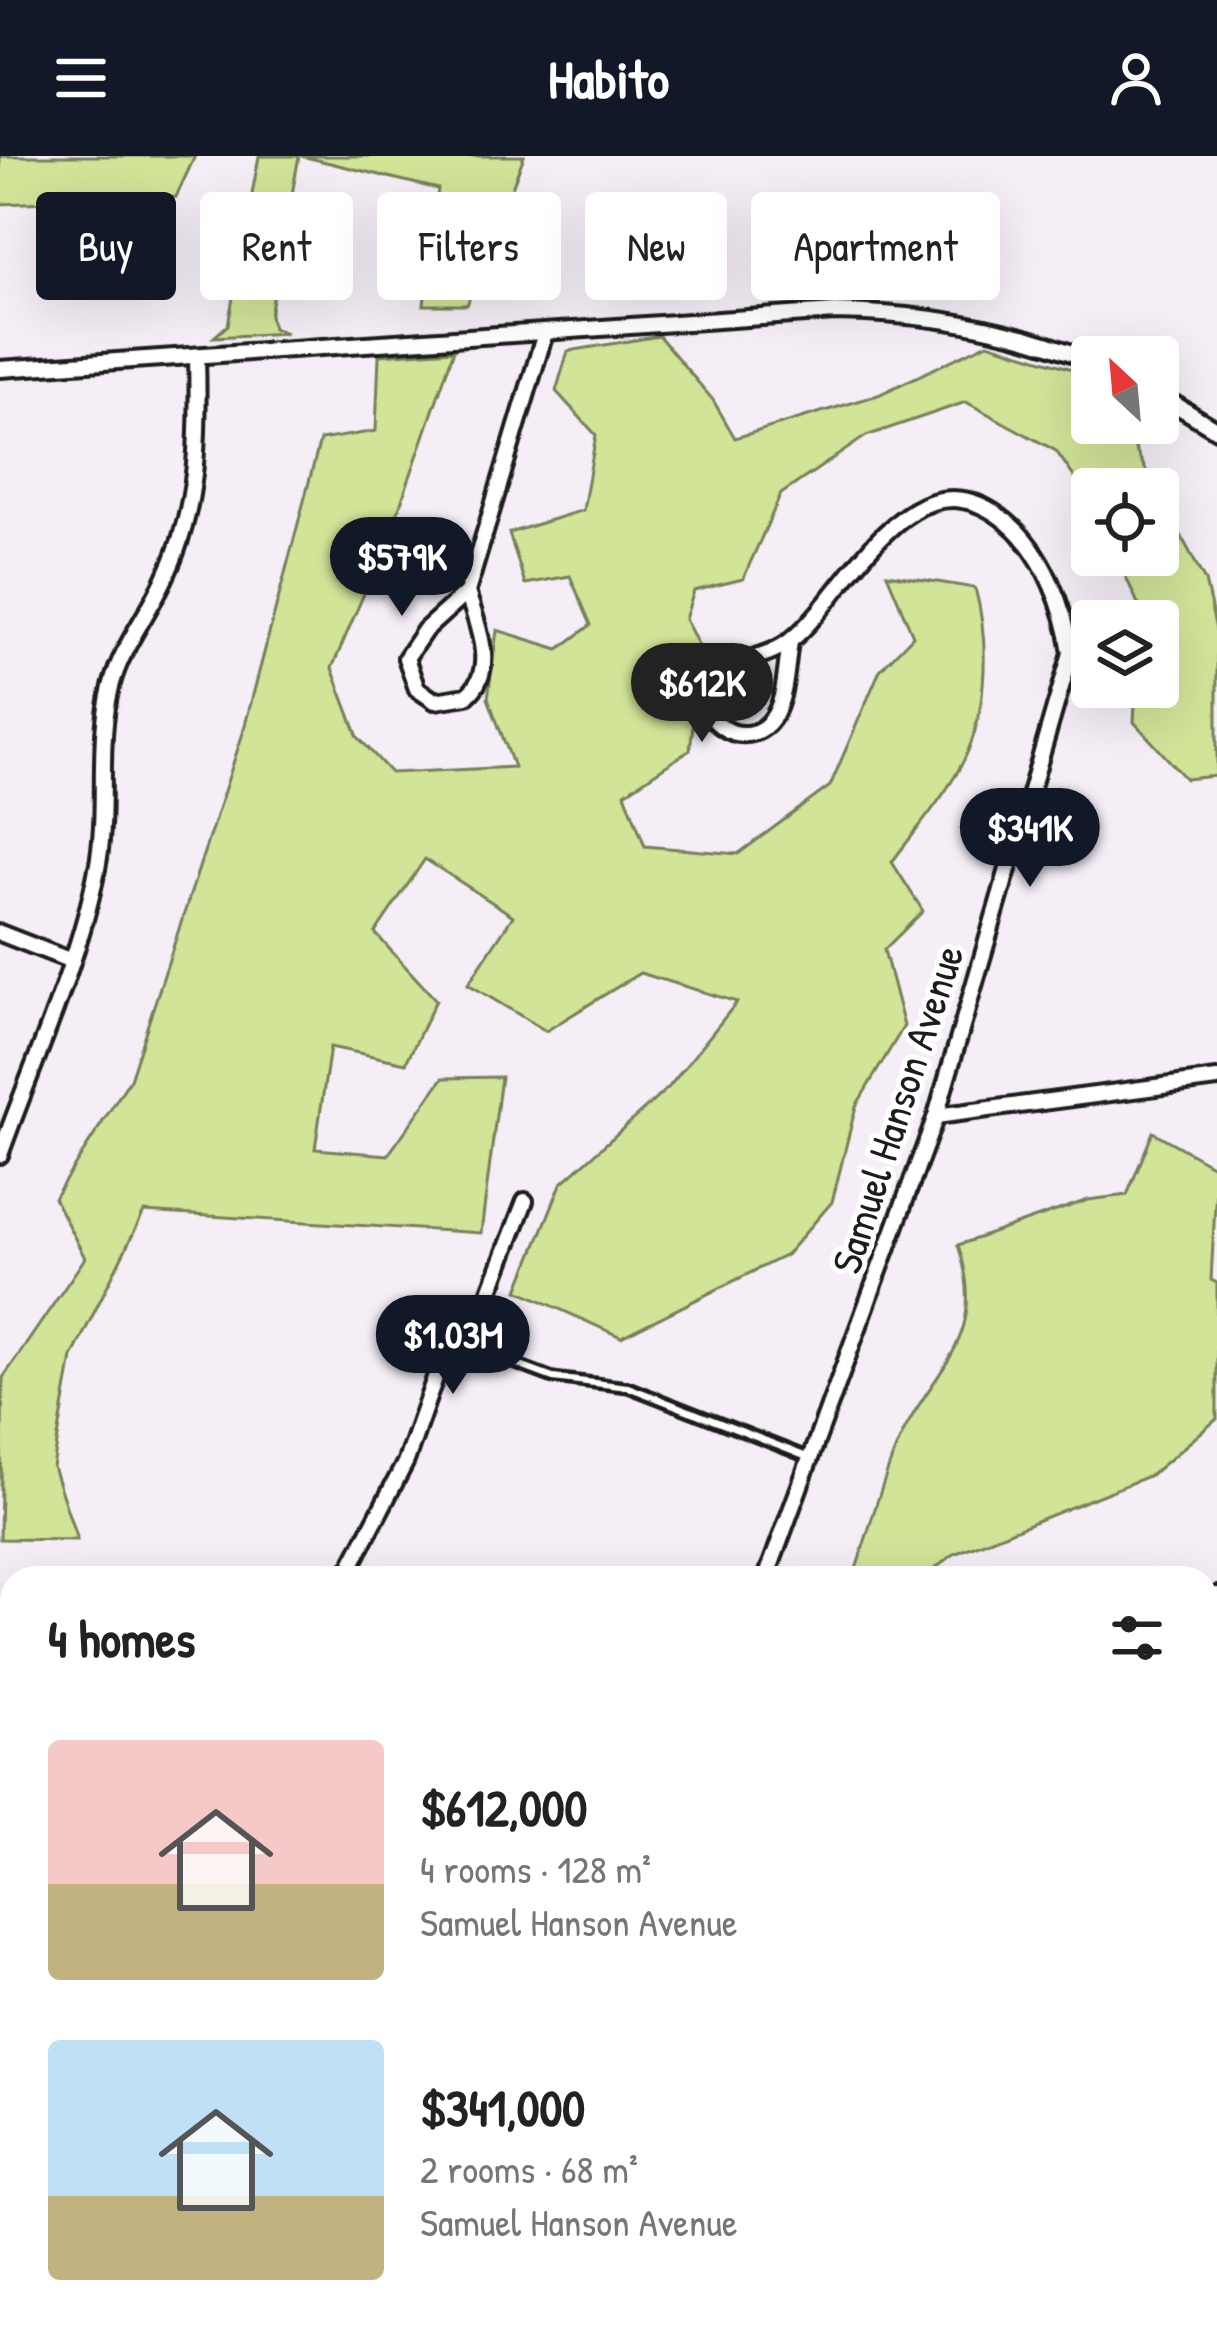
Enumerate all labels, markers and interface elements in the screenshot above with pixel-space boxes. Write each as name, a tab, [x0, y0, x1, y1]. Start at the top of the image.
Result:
text: Habito	[548, 42, 669, 115]
icon: menu	[48, 45, 114, 111]
icon: person	[1103, 45, 1169, 111]
chip: Buy	[36, 192, 176, 300]
chip: Rent	[200, 192, 353, 300]
chip: Filters	[377, 192, 561, 300]
chip: New	[585, 192, 727, 300]
chip: Apartment	[751, 192, 1000, 300]
north arrow	[1071, 336, 1179, 444]
map controls	[1071, 336, 1179, 708]
button: locate	[1071, 468, 1179, 576]
pin: $579K	[318, 517, 486, 619]
text: $579K	[357, 529, 447, 582]
button: layers	[1071, 600, 1179, 708]
pin: $612K	[618, 643, 786, 745]
text: $612K	[658, 655, 746, 708]
pin: $341K	[946, 788, 1114, 890]
text: $341K	[987, 800, 1073, 853]
street label: Samuel Hanson Avenue	[817, 937, 976, 1280]
pin: $1.03M	[355, 1295, 551, 1397]
text: $1.03M	[403, 1307, 503, 1360]
text: 4 homes	[48, 1604, 195, 1673]
icon: filters	[1104, 1605, 1170, 1671]
text: $612,000	[420, 1773, 587, 1842]
icon: home	[144, 1788, 288, 1932]
text: 4 rooms · 128 m²	[420, 1842, 651, 1895]
text: Samuel Hanson Avenue	[420, 1895, 738, 1948]
text: $341,000	[420, 2073, 585, 2142]
icon: home	[144, 2088, 288, 2232]
text: 2 rooms · 68 m²	[420, 2142, 638, 2195]
text: Samuel Hanson Avenue	[420, 2195, 738, 2248]

